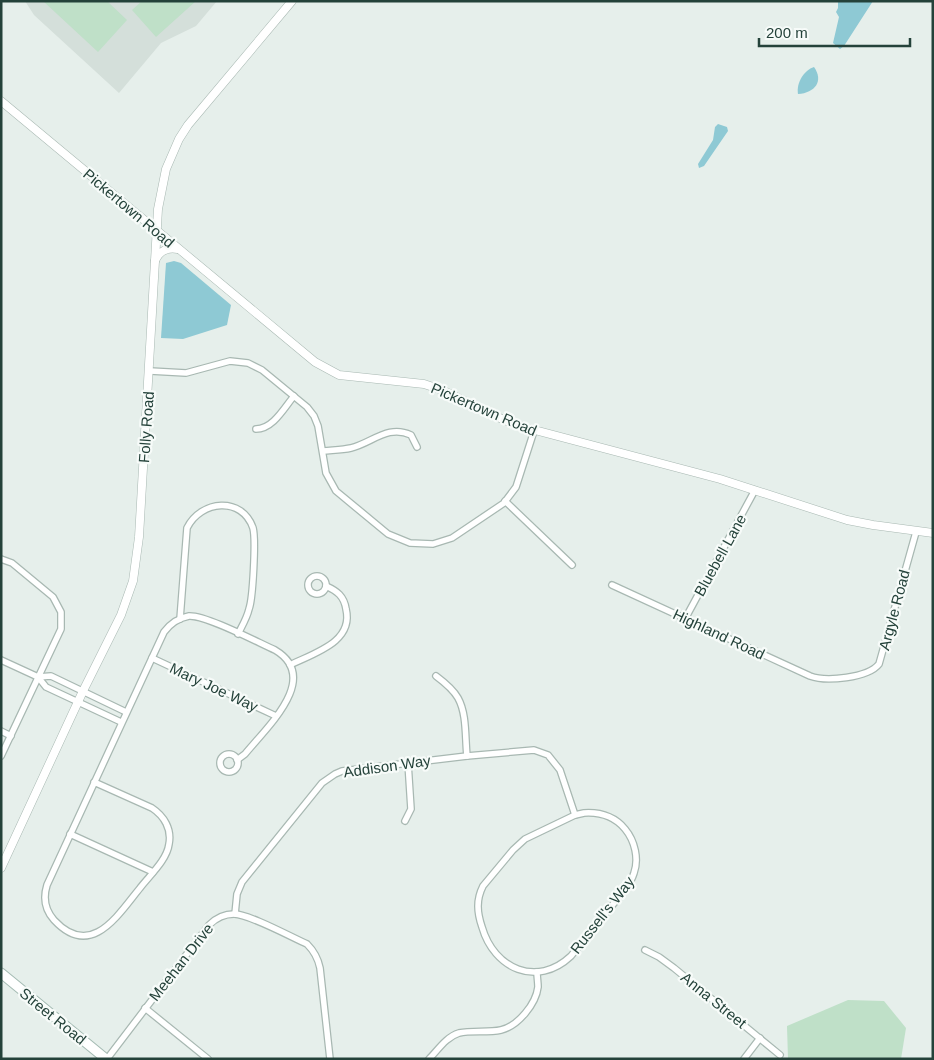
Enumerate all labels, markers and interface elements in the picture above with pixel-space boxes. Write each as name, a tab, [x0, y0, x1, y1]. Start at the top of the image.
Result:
scale bar	[759, 15, 910, 47]
text: 200 m	[766, 24, 808, 41]
street label: Pickertown Road	[80, 165, 178, 251]
street label: Pickertown Road	[428, 379, 540, 439]
street label: Folly Road	[135, 391, 157, 463]
street label: Bluebell Lane	[691, 511, 749, 599]
street label: Argyle Road	[875, 568, 913, 652]
street label: Highland Road	[670, 605, 768, 663]
street label: Mary Joe Way	[167, 659, 261, 715]
street label: Addison Way	[342, 751, 432, 781]
street label: Russell's Way	[567, 873, 638, 957]
street label: Meehan Drive	[146, 920, 216, 1004]
street label: Anna Street	[678, 968, 751, 1032]
street label: Street Road	[17, 984, 89, 1048]

